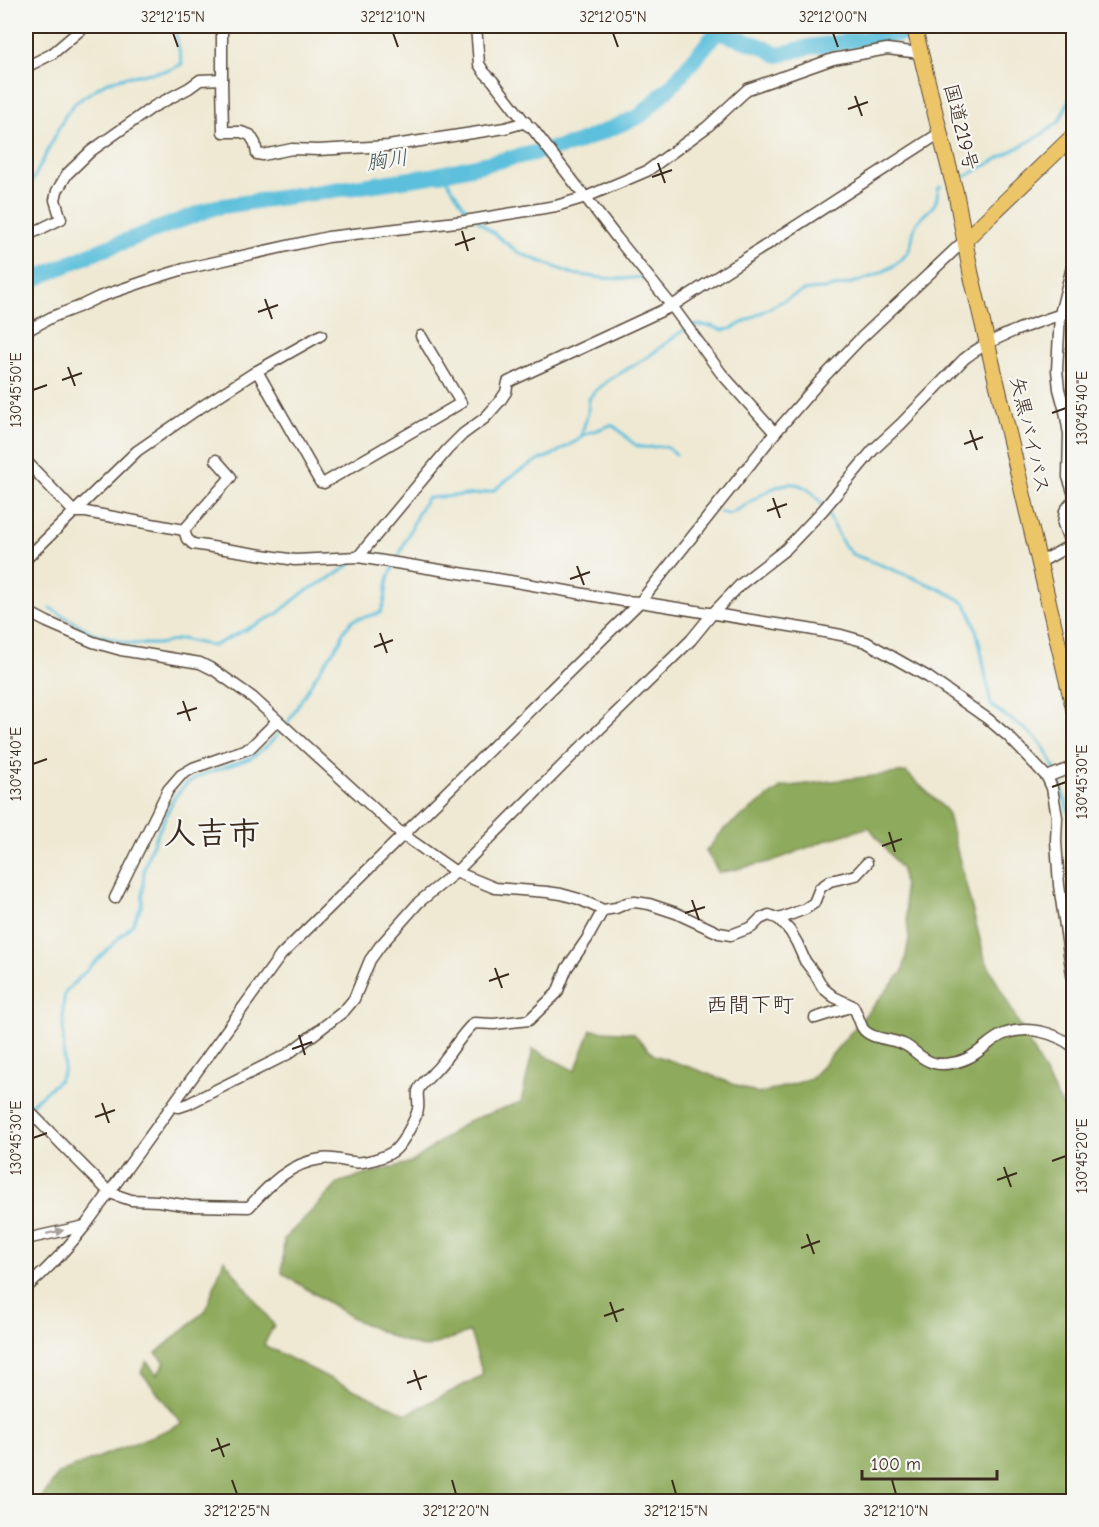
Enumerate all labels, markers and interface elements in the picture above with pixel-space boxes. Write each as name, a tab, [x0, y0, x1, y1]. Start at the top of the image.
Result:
text: 32°12'15"N	[141, 8, 205, 26]
text: 32°12'10"N	[361, 8, 425, 26]
text: 32°12'05"N	[579, 8, 647, 26]
text: 32°12'00"N	[799, 8, 867, 26]
street label: 国道219号	[939, 81, 983, 173]
water label: 胸川	[365, 145, 409, 175]
text: 130°45'50"E	[7, 352, 25, 428]
text: 130°45'40"E	[1073, 371, 1091, 445]
street label: 矢黒バイパス	[1005, 374, 1055, 496]
text: 130°45'40"E	[7, 727, 25, 801]
text: 130°45'30"E	[1073, 745, 1091, 819]
district label: 人吉市	[164, 815, 260, 852]
district label: 西間下町	[706, 992, 794, 1018]
text: 130°45'30"E	[7, 1101, 25, 1175]
text: 130°45'20"E	[1073, 1119, 1091, 1193]
one-way arrow	[46, 1227, 65, 1236]
scale bar	[862, 1443, 997, 1481]
text: 100 m	[871, 1454, 921, 1475]
text: 32°12'25"N	[204, 1502, 270, 1520]
text: 32°12'20"N	[423, 1502, 489, 1520]
text: 32°12'15"N	[644, 1502, 708, 1520]
text: 32°12'10"N	[864, 1502, 928, 1520]

